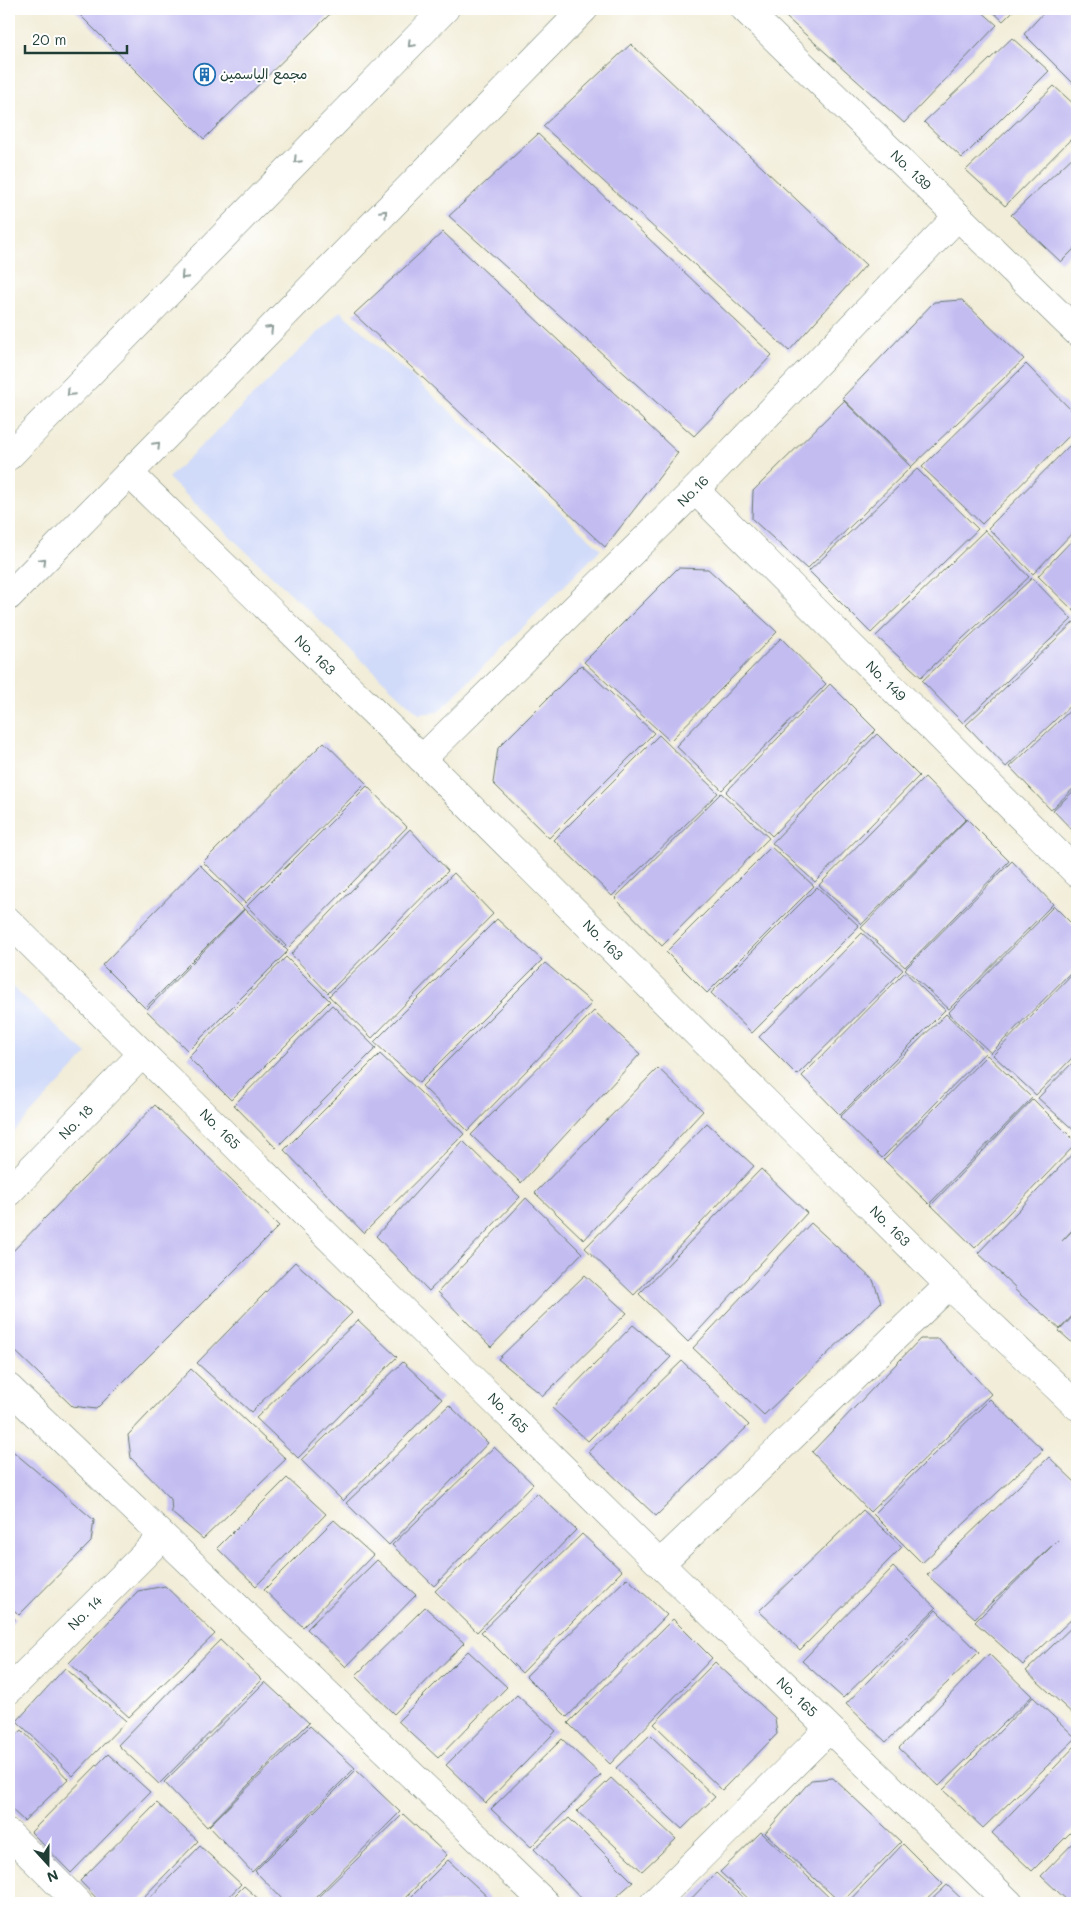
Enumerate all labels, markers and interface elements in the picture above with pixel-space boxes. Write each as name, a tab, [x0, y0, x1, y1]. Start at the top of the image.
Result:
scale bar	[25, 22, 128, 54]
text: 20 m	[32, 29, 66, 49]
one-way arrow	[408, 38, 417, 47]
building icon: مجمع الياسمين	[192, 62, 216, 86]
place label: مجمع الياسمين	[220, 64, 307, 85]
street label: No. 139	[887, 145, 936, 194]
one-way arrow	[294, 154, 303, 163]
one-way arrow	[378, 210, 387, 219]
one-way arrow	[181, 271, 190, 280]
one-way arrow	[264, 326, 273, 335]
one-way arrow	[67, 387, 76, 396]
one-way arrow	[151, 442, 160, 451]
street label: No.16	[673, 471, 713, 511]
one-way arrow	[37, 558, 46, 567]
street label: No. 163	[291, 630, 340, 679]
street label: No. 149	[862, 656, 911, 705]
street label: No. 163	[579, 915, 628, 964]
street label: No. 18	[54, 1100, 97, 1143]
street label: No. 165	[196, 1104, 245, 1153]
street label: No. 163	[866, 1201, 915, 1250]
street label: No. 165	[484, 1388, 533, 1437]
street label: No. 14	[63, 1591, 107, 1634]
street label: No. 165	[773, 1672, 822, 1721]
north arrow	[22, 1840, 72, 1890]
text: N	[44, 1866, 61, 1887]

